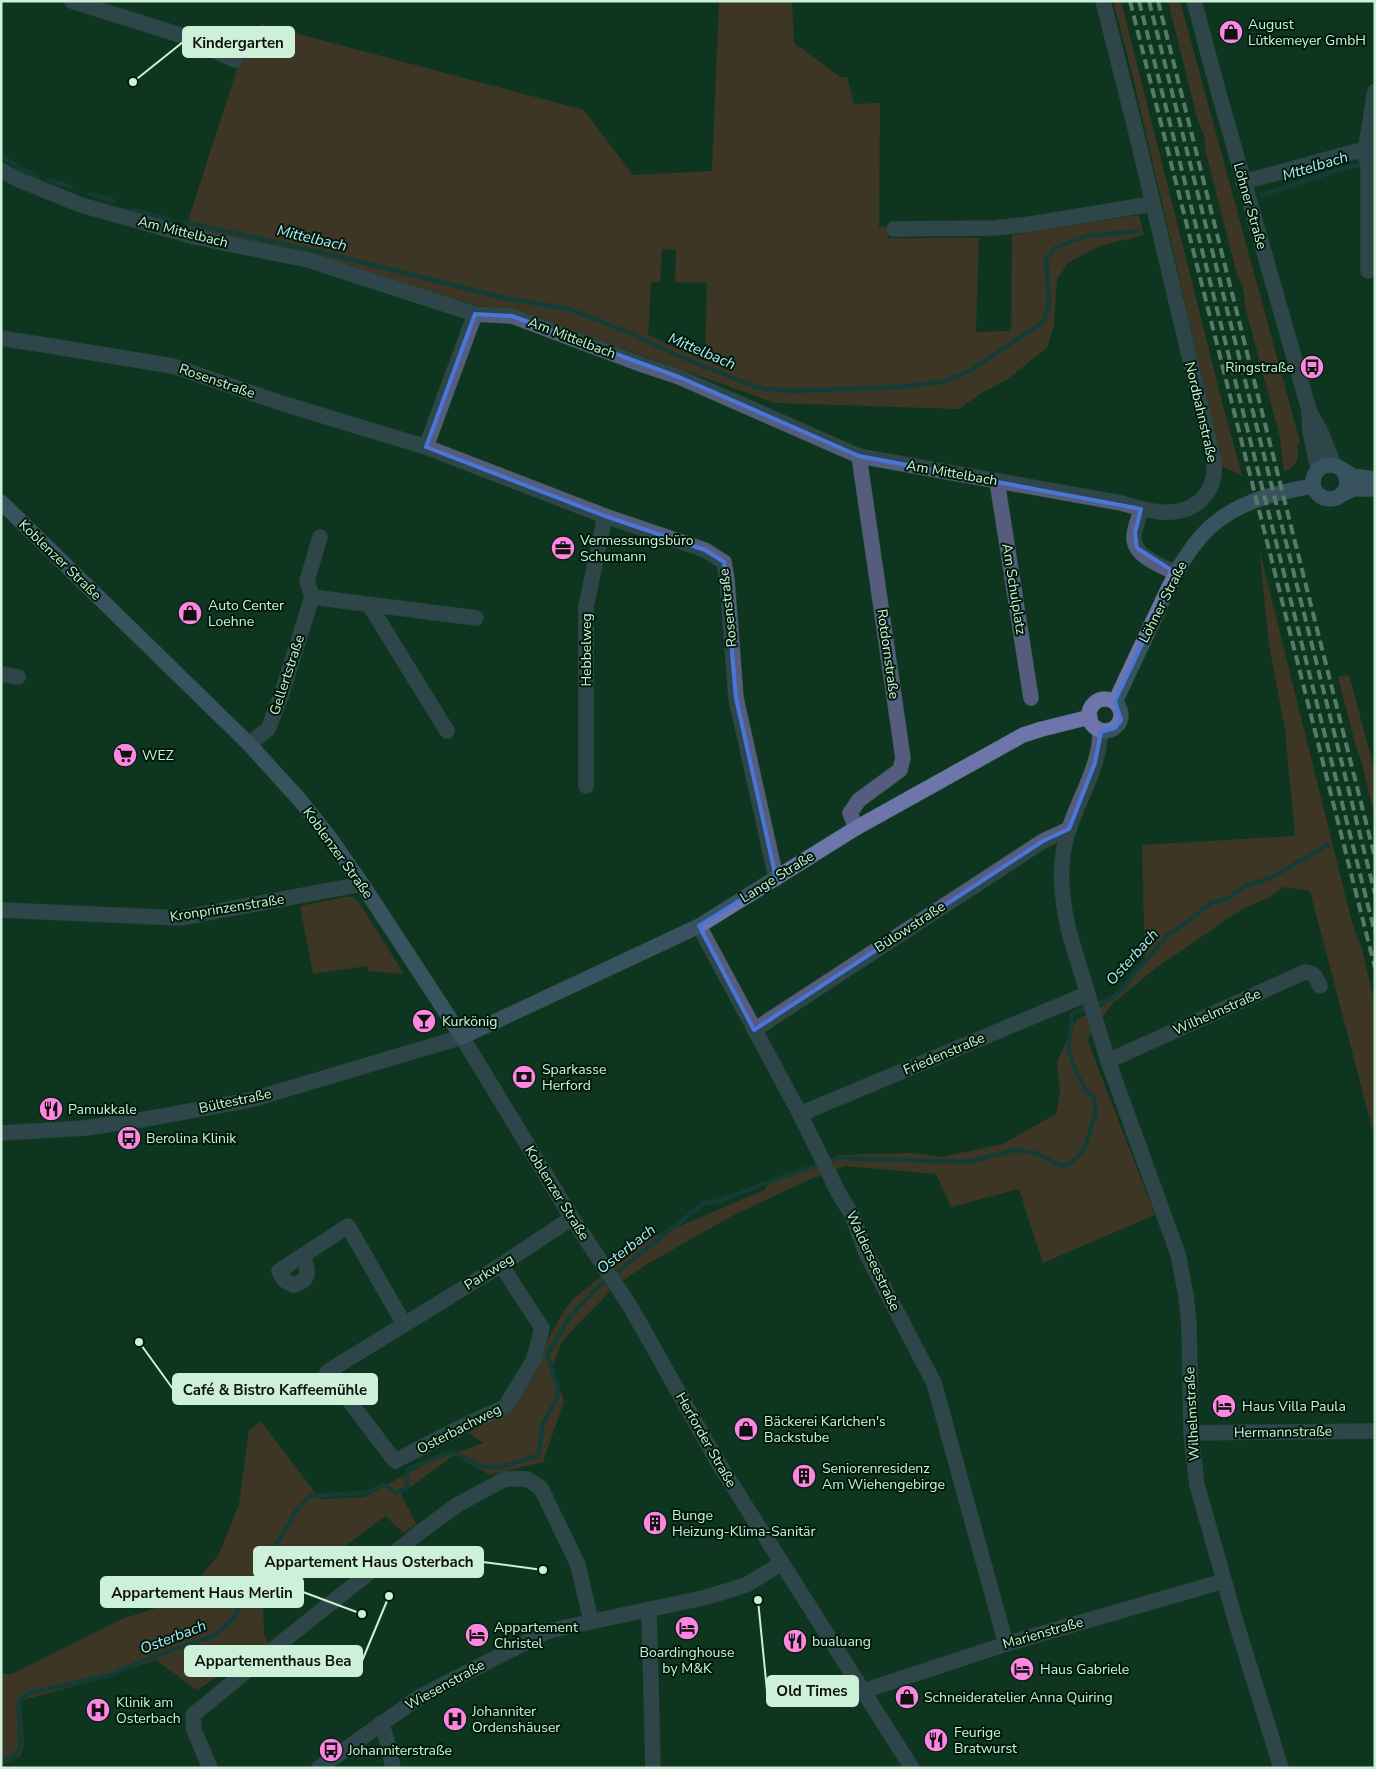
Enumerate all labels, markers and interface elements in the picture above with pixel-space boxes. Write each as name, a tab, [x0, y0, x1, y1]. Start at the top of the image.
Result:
place label: August Lütkemeyer GmbH	[1248, 15, 1366, 50]
shop icon: August Lütkemeyer GmbH	[1218, 19, 1244, 45]
callout: Kindergarten	[183, 27, 294, 57]
text: Kindergarten	[192, 33, 284, 53]
water label: Mttelbach	[1280, 147, 1350, 185]
street label: Löhner Straße	[1229, 161, 1271, 251]
street label: Am Mittelbach	[136, 212, 230, 252]
water label: Mittelbach	[275, 220, 349, 256]
street label: Am Mittelbach	[526, 313, 618, 363]
water label: Mittelbach	[665, 328, 739, 374]
bus stop icon: Ringstraße	[1299, 354, 1325, 380]
place label: Ringstraße	[1225, 358, 1294, 377]
street label: Rosenstraße	[177, 359, 257, 403]
street label: Nordbahnstraße	[1180, 360, 1222, 464]
street label: Am Mittelbach	[905, 456, 999, 490]
street label: Koblenzer Straße	[14, 516, 106, 604]
place label: Vermessungsbüro Schumann	[579, 531, 694, 566]
office icon: Vermessungsbüro Schumann	[550, 535, 576, 561]
street label: Am Schulplatz	[997, 542, 1031, 636]
street label: Löhner Straße	[1134, 558, 1192, 646]
street label: Rosenstraße	[714, 568, 742, 648]
place label: Auto Center Loehne	[208, 596, 284, 631]
shop icon: Auto Center Loehne	[177, 600, 203, 626]
street label: Rotdornstraße	[872, 608, 904, 700]
street label: Hebbelweg	[577, 613, 596, 687]
street label: Gellertstraße	[265, 632, 309, 718]
supermarket icon: WEZ	[112, 742, 138, 768]
place label: WEZ	[142, 746, 174, 765]
street label: Koblenzer Straße	[298, 804, 378, 902]
street label: Lange Straße	[736, 847, 818, 907]
street label: Kronprinzenstraße	[168, 890, 286, 926]
street label: Bülowstraße	[871, 897, 949, 957]
water label: Osterbach	[1101, 925, 1163, 989]
street label: Wilhelmstraße	[1170, 984, 1264, 1040]
bar icon: Kurkönig	[411, 1008, 437, 1034]
place label: Kurkönig	[442, 1012, 498, 1031]
street label: Friedenstraße	[900, 1028, 988, 1080]
place label: Sparkasse Herford	[542, 1060, 606, 1095]
bank icon: Sparkasse Herford	[511, 1064, 537, 1090]
street label: Bültestraße	[197, 1084, 273, 1118]
restaurant icon: Pamukkale	[38, 1096, 64, 1122]
place label: Pamukkale	[68, 1100, 137, 1119]
bus stop icon: Berolina Klinik	[116, 1125, 142, 1151]
place label: Berolina Klinik	[146, 1129, 237, 1148]
street label: Koblenzer Straße	[520, 1142, 594, 1244]
street label: Walderseestraße	[842, 1208, 904, 1314]
water label: Osterbach	[593, 1220, 659, 1278]
street label: Parkweg	[461, 1249, 517, 1295]
street label: Wilhelmstraße	[1180, 1366, 1204, 1462]
callout: Café & Bistro Kaffeemühle	[173, 1374, 377, 1404]
text: Café & Bistro Kaffeemühle	[183, 1380, 367, 1400]
street label: Herforder Straße	[671, 1389, 741, 1491]
hotel icon: Haus Villa Paula	[1211, 1393, 1237, 1419]
place label: Haus Villa Paula	[1242, 1397, 1346, 1416]
street label: Osterbachweg	[414, 1400, 504, 1458]
place label: Bäckerei Karlchen's Backstube	[764, 1412, 886, 1447]
shop icon: Bäckerei Karlchen's Backstube	[733, 1416, 759, 1442]
street label: Hermannstraße	[1234, 1422, 1332, 1442]
place label: Seniorenresidenz Am Wiehengebirge	[822, 1459, 945, 1494]
building icon: Seniorenresidenz Am Wiehengebirge	[791, 1463, 817, 1489]
place label: Bunge Heizung-Klima-Sanitär	[672, 1506, 816, 1541]
building icon: Bunge Heizung-Klima-Sanitär	[642, 1510, 668, 1536]
callout: Appartement Haus Osterbach	[254, 1547, 483, 1577]
text: Appartement Haus Osterbach	[265, 1552, 473, 1572]
callout: Appartement Haus Merlin	[101, 1577, 303, 1607]
text: Appartement Haus Merlin	[111, 1583, 293, 1603]
street label: Marienstraße	[1000, 1612, 1086, 1654]
water label: Osterbach	[137, 1615, 209, 1659]
hotel icon: Boardinghouse by M&K	[674, 1615, 700, 1641]
place label: Appartement Christel	[494, 1618, 578, 1653]
hotel icon: Appartement Christel	[464, 1622, 490, 1648]
restaurant icon: bualuang	[782, 1628, 808, 1654]
place label: bualuang	[812, 1632, 871, 1651]
place label: Boardinghouse by M&K	[640, 1643, 734, 1678]
callout: Appartementhaus Bea	[185, 1646, 362, 1676]
text: Appartementhaus Bea	[195, 1651, 352, 1671]
street label: Wiesenstraße	[402, 1655, 488, 1715]
hotel icon: Haus Gabriele	[1009, 1656, 1035, 1682]
place label: Haus Gabriele	[1040, 1660, 1129, 1679]
callout: Old Times	[767, 1676, 858, 1706]
text: Old Times	[776, 1681, 848, 1701]
shop icon: Schneideratelier Anna Quiring	[894, 1684, 920, 1710]
place label: Schneideratelier Anna Quiring	[924, 1688, 1113, 1707]
place label: Klinik am Osterbach	[116, 1693, 181, 1728]
hospital icon: Klinik am Osterbach	[85, 1697, 111, 1723]
place label: Johanniter Ordenshäuser	[471, 1702, 560, 1737]
hospital icon: Johanniter Ordenshäuser	[442, 1706, 468, 1732]
place label: Feurige Bratwurst	[954, 1723, 1017, 1758]
restaurant icon: Feurige Bratwurst	[923, 1727, 949, 1753]
bus stop icon: Johanniterstraße	[318, 1737, 344, 1763]
place label: Johanniterstraße	[347, 1741, 452, 1760]

